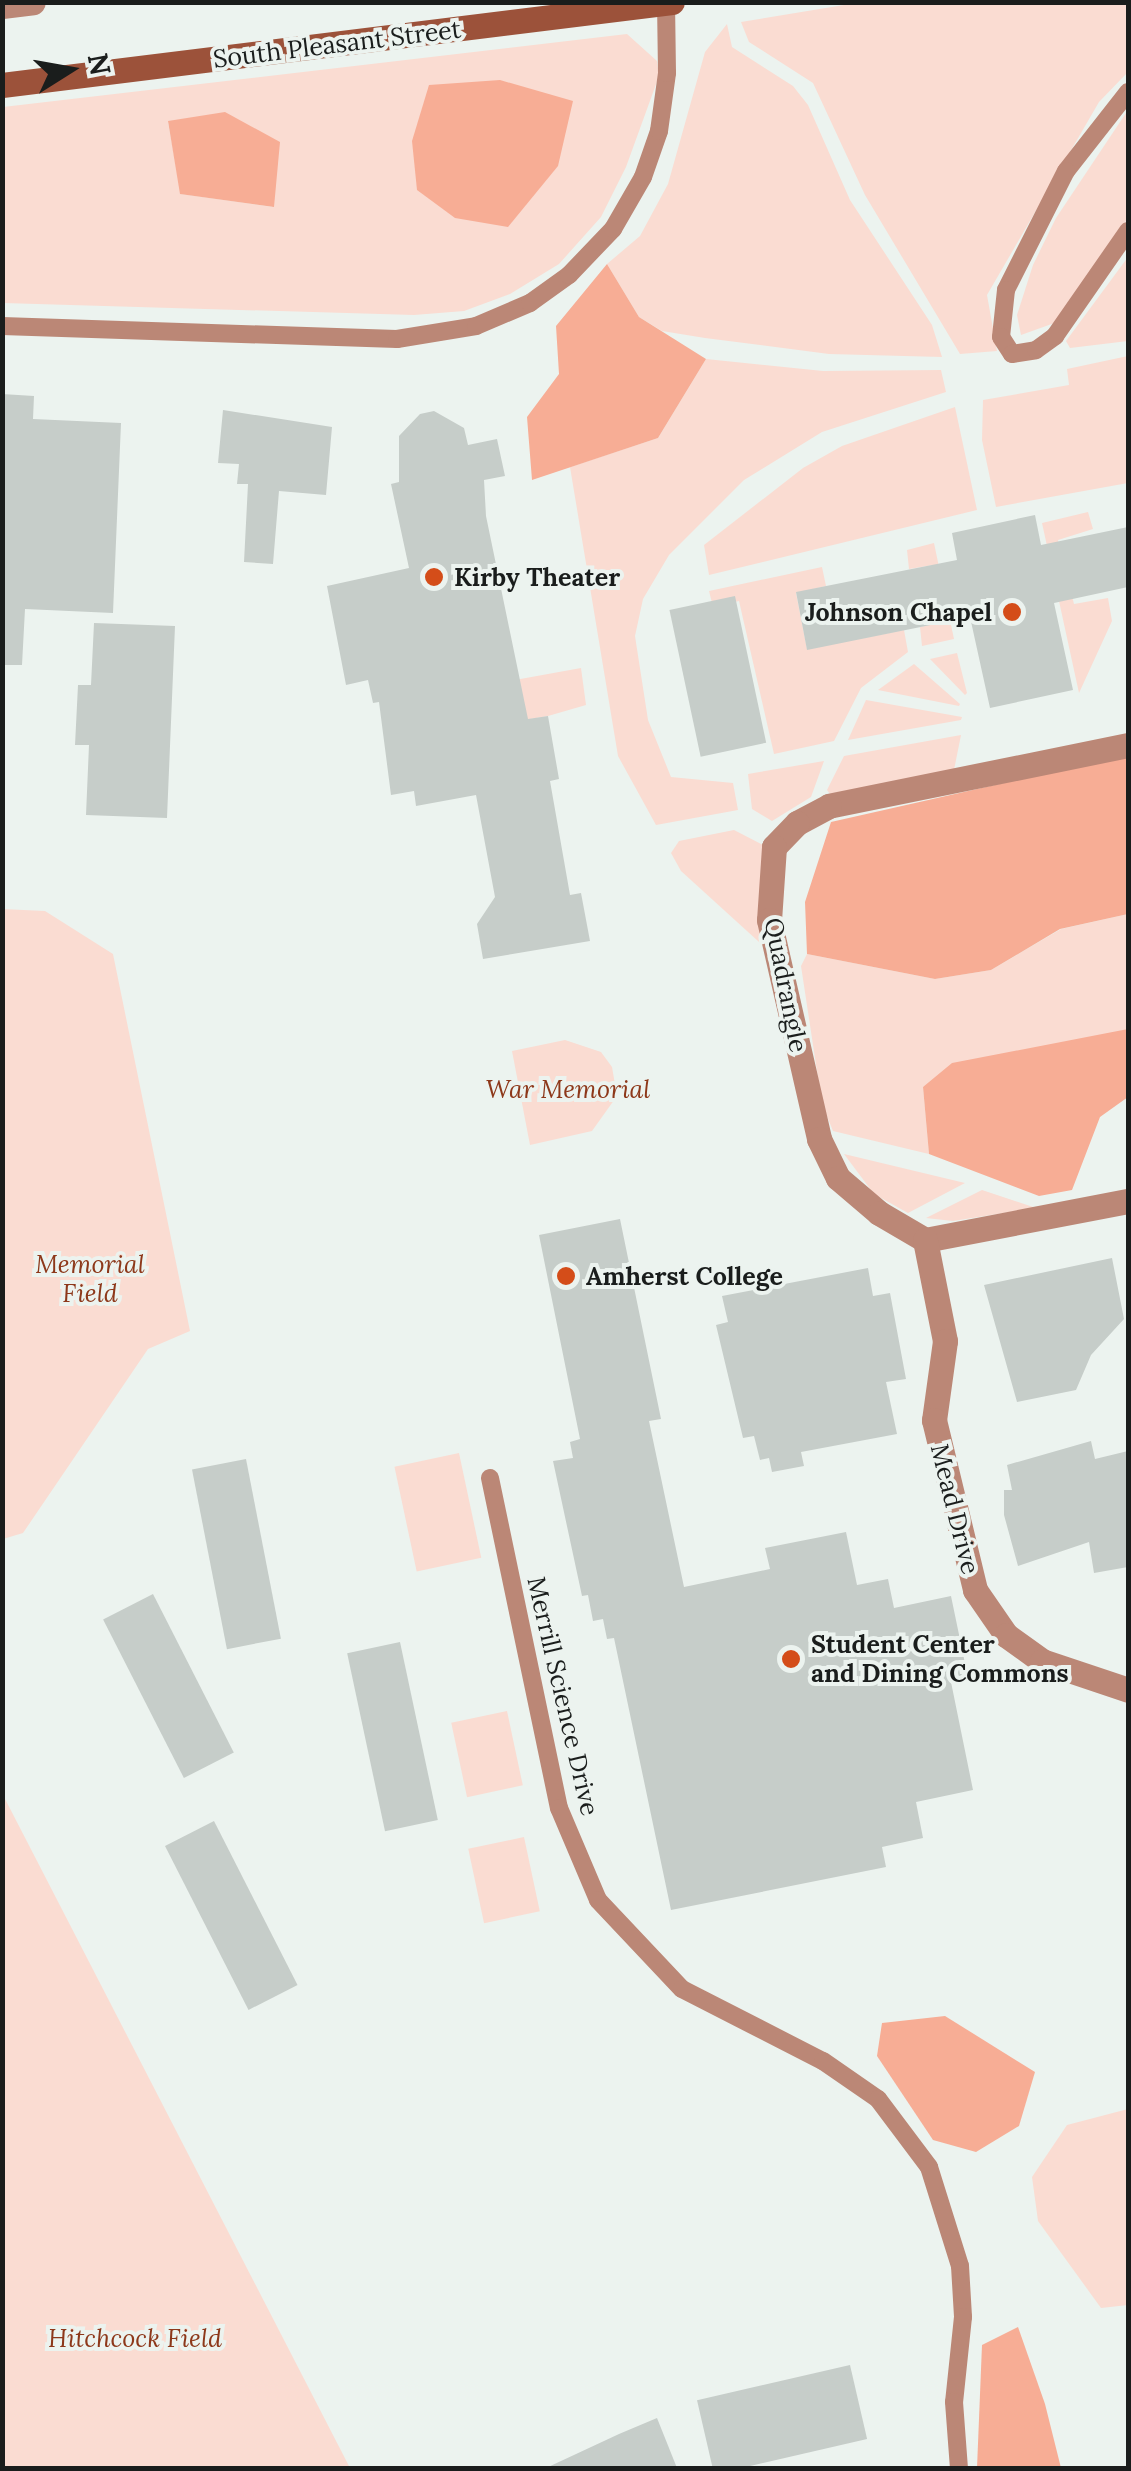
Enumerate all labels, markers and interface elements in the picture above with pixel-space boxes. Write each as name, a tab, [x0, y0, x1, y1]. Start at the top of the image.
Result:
street label: South Pleasant Street	[211, 14, 463, 74]
north arrow	[20, 20, 120, 120]
text: N	[80, 50, 119, 78]
place label: Kirby Theater	[454, 562, 620, 592]
marker: Kirby Theater	[423, 566, 445, 588]
place label: Johnson Chapel	[805, 597, 992, 627]
marker: Johnson Chapel	[1001, 601, 1023, 623]
street label: Quadrangle	[758, 915, 814, 1055]
park label: War Memorial	[486, 1074, 650, 1104]
park label: Memorial Field	[35, 1250, 145, 1309]
place label: Amherst College	[586, 1261, 783, 1291]
marker: Amherst College	[555, 1265, 577, 1287]
street label: Mead Drive	[924, 1441, 986, 1577]
street label: Merrill Science Drive	[521, 1574, 605, 1818]
place label: Student Center and Dining Commons	[811, 1630, 1069, 1689]
marker: Student Center and Dining Commons	[780, 1648, 802, 1670]
park label: Hitchcock Field	[48, 2323, 222, 2353]

